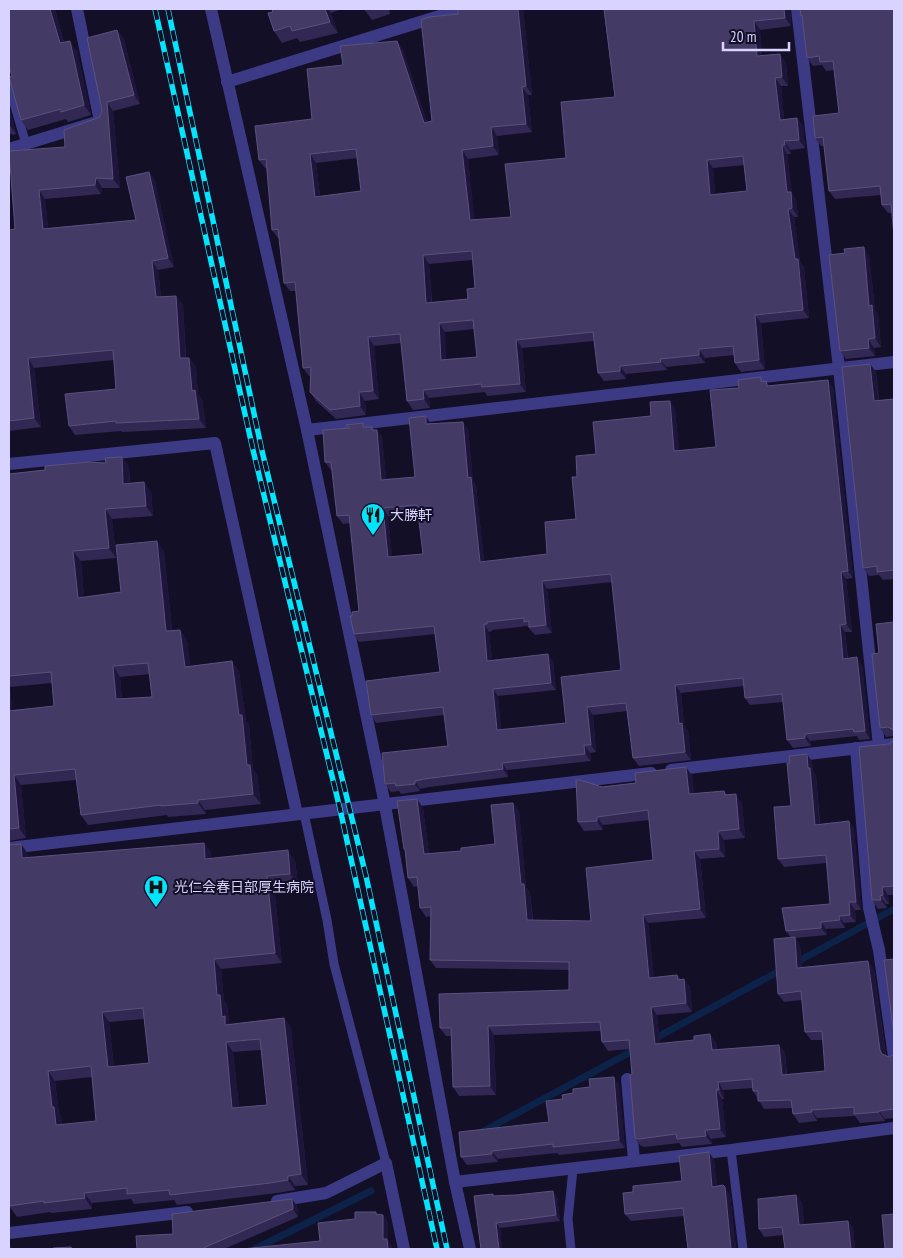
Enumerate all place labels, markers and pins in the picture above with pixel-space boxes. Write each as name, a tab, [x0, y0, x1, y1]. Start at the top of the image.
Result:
restaurant icon: 大勝軒	[360, 502, 386, 536]
place label: 大勝軒	[390, 506, 432, 524]
hospital icon: 光仁会春日部厚生病院	[143, 874, 169, 908]
place label: 光仁会春日部厚生病院	[174, 878, 314, 896]

